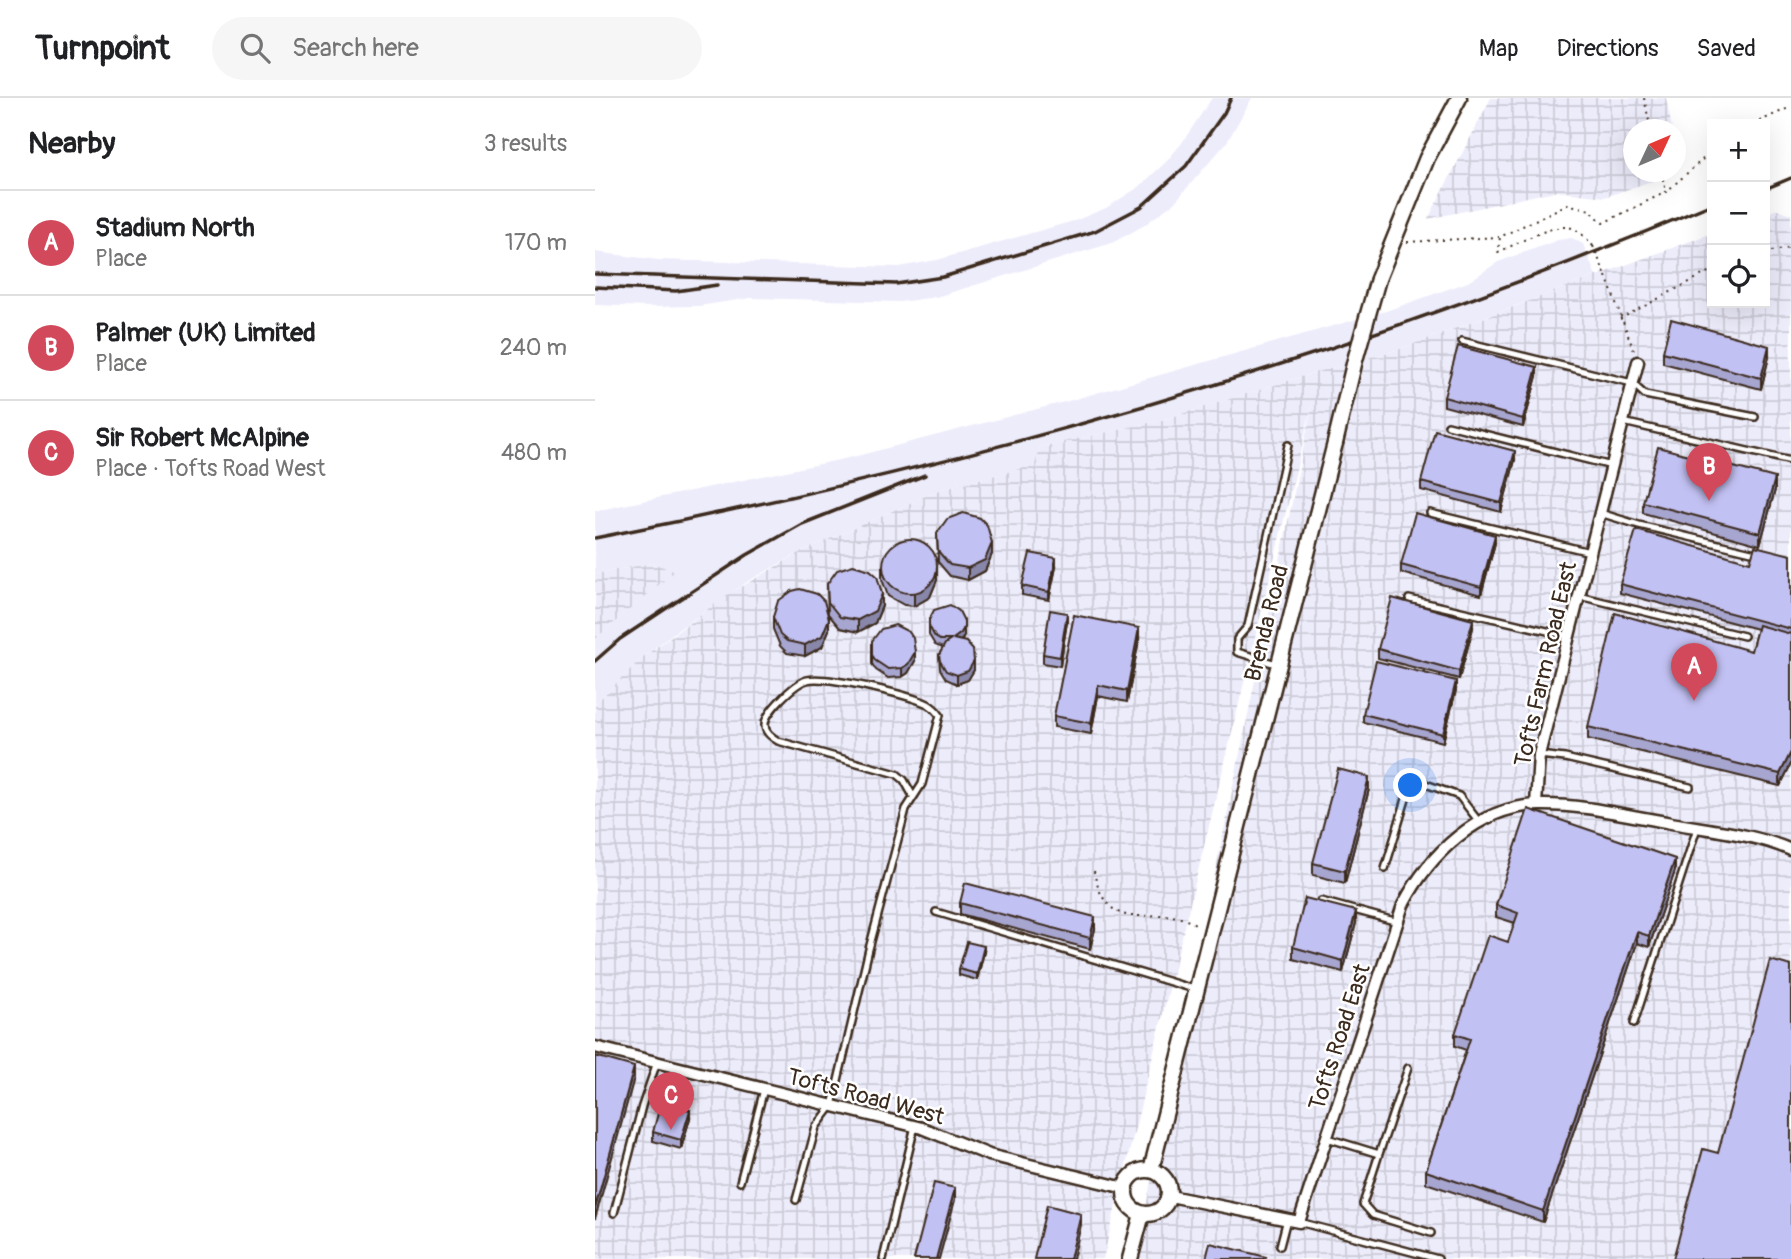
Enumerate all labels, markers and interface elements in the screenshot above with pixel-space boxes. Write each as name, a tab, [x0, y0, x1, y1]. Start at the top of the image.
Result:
search box	[212, 17, 702, 80]
text: Turnpoint	[35, 28, 170, 69]
icon: search	[236, 29, 274, 67]
text: Search here	[292, 32, 419, 64]
text: Map	[1479, 34, 1519, 63]
text: Directions	[1557, 34, 1658, 63]
text: Saved	[1696, 34, 1756, 63]
north arrow	[1623, 119, 1686, 182]
map controls	[1707, 119, 1770, 308]
button: +	[1707, 119, 1770, 182]
text: Nearby	[28, 125, 115, 162]
text: 3 results	[484, 129, 567, 158]
button: −	[1707, 182, 1770, 245]
text: Stadium North	[95, 212, 255, 244]
text: A	[44, 228, 58, 257]
text: 170 m	[505, 228, 567, 257]
text: Place	[95, 244, 147, 273]
button: locate	[1707, 245, 1770, 308]
text: Palmer (UK) Limited	[95, 317, 316, 349]
text: B	[44, 333, 58, 362]
text: 240 m	[500, 333, 567, 362]
text: Place	[95, 349, 147, 378]
text: Sir Robert McAlpine	[95, 422, 309, 454]
text: C	[44, 438, 58, 467]
text: 480 m	[501, 438, 567, 467]
pin: B	[1686, 443, 1732, 501]
text: Place · Tofts Road West	[95, 454, 325, 483]
street label: Tofts Farm Road East	[1508, 558, 1583, 769]
street label: Brenda Road	[1238, 562, 1295, 684]
pin: A	[1671, 643, 1717, 701]
your location	[1393, 768, 1427, 802]
street label: Tofts Road East	[1302, 959, 1377, 1114]
street label: Tofts Road West	[784, 1062, 948, 1132]
pin: C	[648, 1072, 694, 1130]

